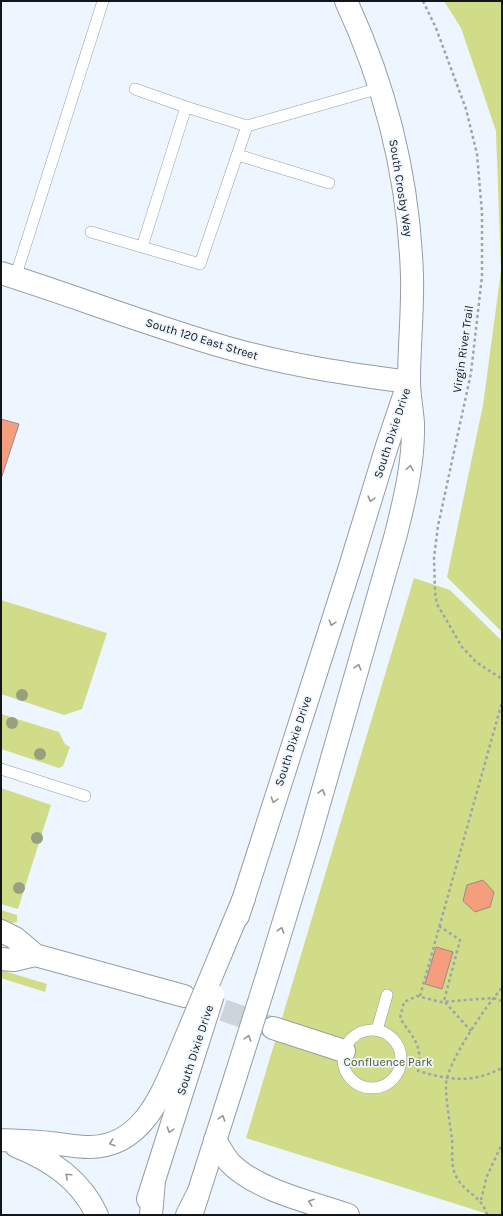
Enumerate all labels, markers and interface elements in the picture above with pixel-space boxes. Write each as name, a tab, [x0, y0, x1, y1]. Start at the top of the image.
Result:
street label: South Crosby Way	[386, 138, 416, 238]
street label: Virgin River Trail	[450, 304, 476, 394]
street label: South 120 East Street	[144, 315, 260, 363]
street label: South Dixie Drive	[371, 386, 413, 480]
one-way arrow	[405, 465, 414, 471]
one-way arrow	[367, 496, 376, 503]
one-way arrow	[328, 620, 337, 627]
one-way arrow	[353, 664, 362, 671]
street label: South Dixie Drive	[272, 694, 314, 788]
one-way arrow	[317, 789, 326, 796]
one-way arrow	[271, 797, 279, 804]
one-way arrow	[276, 927, 285, 934]
street label: South Dixie Drive	[174, 1003, 216, 1097]
one-way arrow	[243, 1035, 252, 1042]
park label: Confluence Park	[344, 1055, 433, 1069]
one-way arrow	[217, 1115, 226, 1122]
one-way arrow	[166, 1126, 175, 1133]
one-way arrow	[109, 1138, 116, 1147]
one-way arrow	[65, 1173, 73, 1180]
one-way arrow	[308, 1199, 315, 1207]

